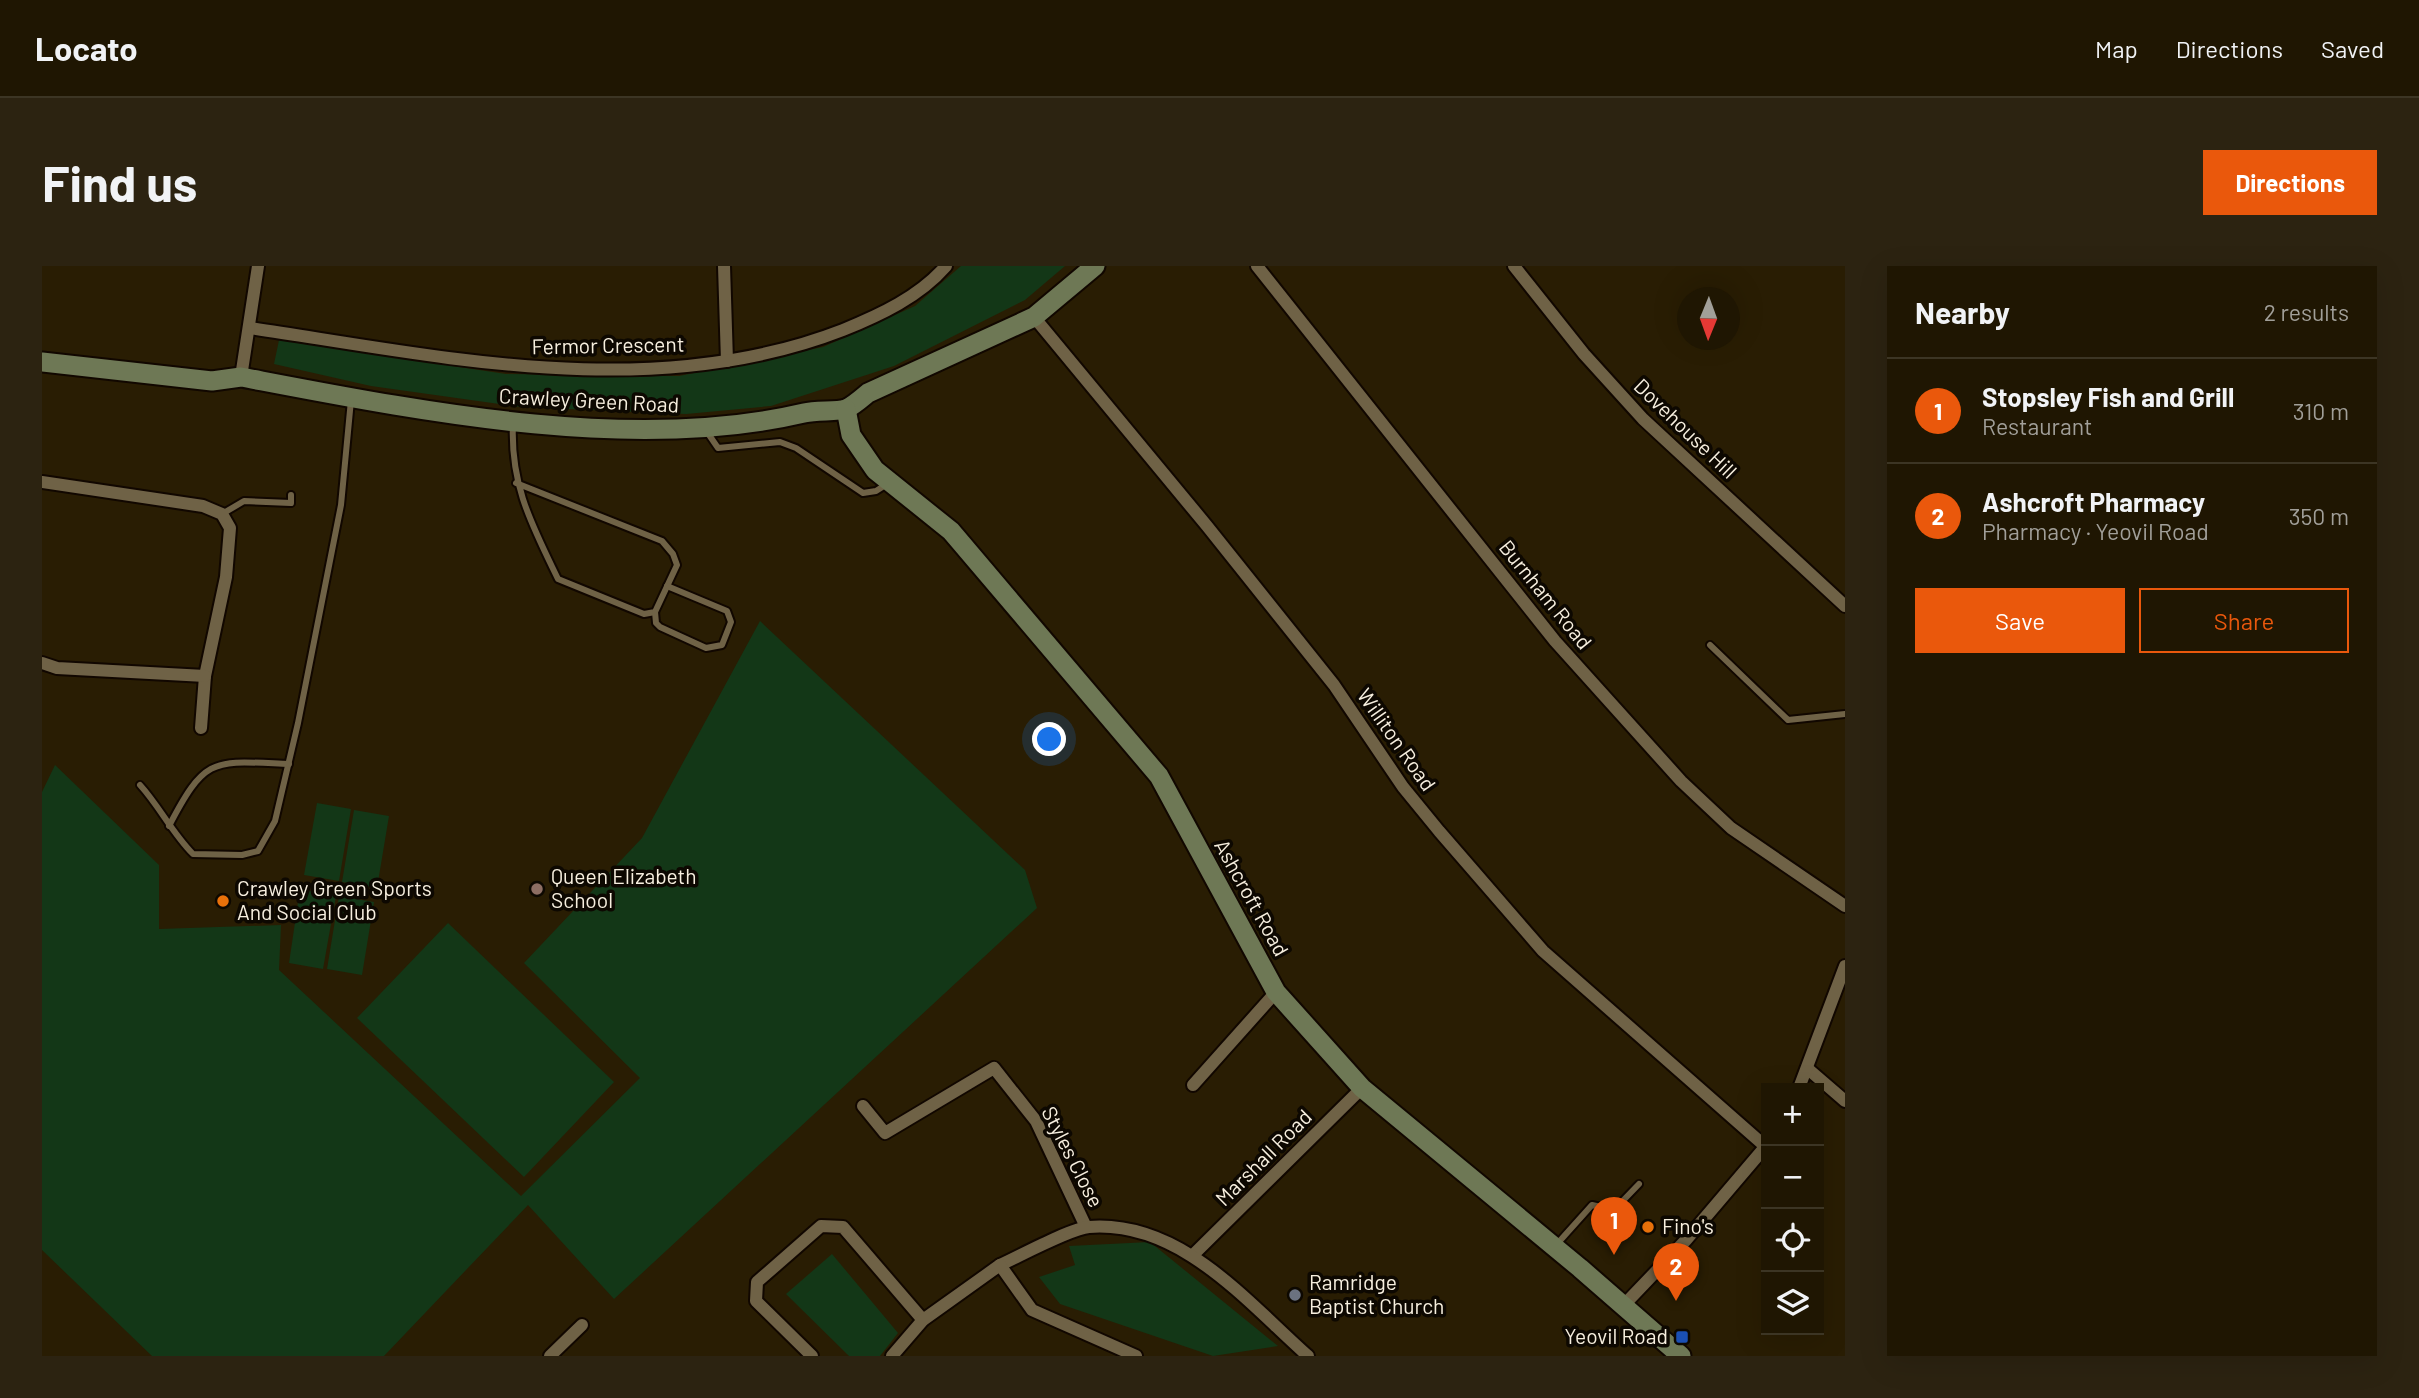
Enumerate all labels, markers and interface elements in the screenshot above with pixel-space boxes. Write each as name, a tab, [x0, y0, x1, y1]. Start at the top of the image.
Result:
text: Locato	[35, 28, 138, 68]
text: Map	[2095, 34, 2138, 63]
text: Directions	[2176, 34, 2283, 63]
text: Saved	[2321, 34, 2384, 63]
button: Directions	[2203, 150, 2377, 215]
text: Find us	[42, 153, 197, 212]
north arrow	[1677, 287, 1740, 350]
text: Nearby	[1915, 294, 2010, 330]
text: 2 results	[2264, 298, 2349, 326]
street label: Fermor Crescent	[531, 331, 685, 358]
street label: Dovehouse Hill	[1630, 373, 1743, 483]
text: Stopsley Fish and Grill	[1982, 381, 2234, 412]
street label: Crawley Green Road	[498, 382, 680, 417]
text: 1	[1934, 397, 1942, 425]
text: 310 m	[2293, 397, 2349, 425]
text: Restaurant	[1982, 412, 2092, 440]
text: Ashcroft Pharmacy	[1982, 486, 2205, 517]
text: 2	[1932, 502, 1944, 530]
text: 350 m	[2289, 502, 2349, 530]
text: Pharmacy · Yeovil Road	[1982, 517, 2209, 545]
street label: Burnham Road	[1495, 534, 1598, 654]
button: Save	[1915, 588, 2125, 653]
button: Share	[2139, 588, 2349, 653]
street label: Williton Road	[1353, 683, 1442, 795]
your location	[1032, 722, 1066, 756]
street label: Ashcroft Road	[1210, 835, 1295, 960]
place label: Queen Elizabeth School	[551, 863, 697, 912]
place label: Crawley Green Sports And Social Club	[237, 875, 432, 924]
marker: Queen Elizabeth School	[529, 881, 545, 897]
marker: Crawley Green Sports And Social Club	[215, 893, 231, 909]
map controls	[1761, 1083, 1824, 1335]
button: +	[1761, 1083, 1824, 1146]
street label: Styles Close	[1037, 1102, 1109, 1211]
street label: Marshall Road	[1210, 1104, 1316, 1210]
button: −	[1761, 1146, 1824, 1209]
pin: 1	[1591, 1197, 1637, 1255]
button: locate	[1761, 1209, 1824, 1272]
place label: Fino's	[1662, 1213, 1714, 1238]
marker: Fino's	[1640, 1219, 1656, 1235]
pin: 2	[1653, 1243, 1699, 1301]
place label: Ramridge Baptist Church	[1309, 1269, 1444, 1318]
button: layers	[1761, 1272, 1824, 1335]
marker: Ramridge Baptist Church	[1287, 1287, 1303, 1303]
place label: Yeovil Road	[1564, 1323, 1668, 1348]
marker: Yeovil Road	[1674, 1329, 1690, 1345]

